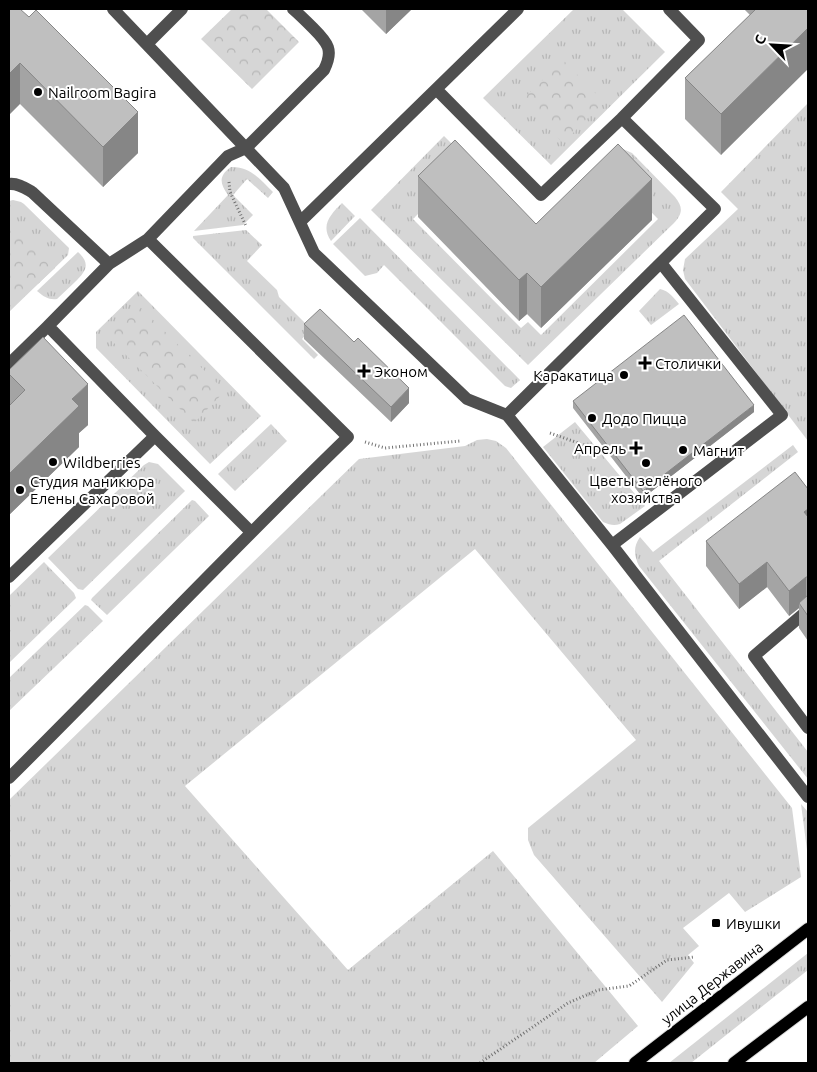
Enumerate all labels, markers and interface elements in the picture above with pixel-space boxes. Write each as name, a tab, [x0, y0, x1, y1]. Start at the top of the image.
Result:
north arrow	[747, 20, 797, 70]
text: С	[751, 32, 769, 47]
place label: Nailroom Bagira	[48, 84, 156, 101]
marker: Nailroom Bagira	[32, 86, 44, 98]
place label: Столички	[655, 355, 721, 372]
marker: Столички	[639, 357, 651, 369]
place label: Эконом	[374, 363, 428, 380]
marker: Эконом	[358, 365, 370, 377]
place label: Каракатица	[533, 367, 614, 384]
marker: Каракатица	[618, 369, 630, 381]
place label: Додо Пицца	[602, 410, 687, 427]
marker: Додо Пицца	[586, 412, 598, 424]
place label: Апрель	[574, 440, 626, 457]
marker: Апрель	[630, 442, 642, 454]
place label: Магнит	[693, 442, 744, 459]
marker: Магнит	[677, 444, 689, 456]
place label: Wildberries	[63, 454, 140, 471]
marker: Wildberries	[47, 456, 59, 468]
marker: Цветы зелёного хозяйства	[640, 457, 652, 469]
place label: Цветы зелёного хозяйства	[589, 472, 703, 506]
place label: Студия маникюра Елены Сахаровой	[30, 473, 155, 507]
marker: Студия маникюра Елены Сахаровой	[14, 484, 26, 496]
place label: Ивушки	[726, 915, 781, 932]
marker: Ивушки	[710, 917, 722, 929]
street label: улица Державина	[658, 938, 766, 1028]

